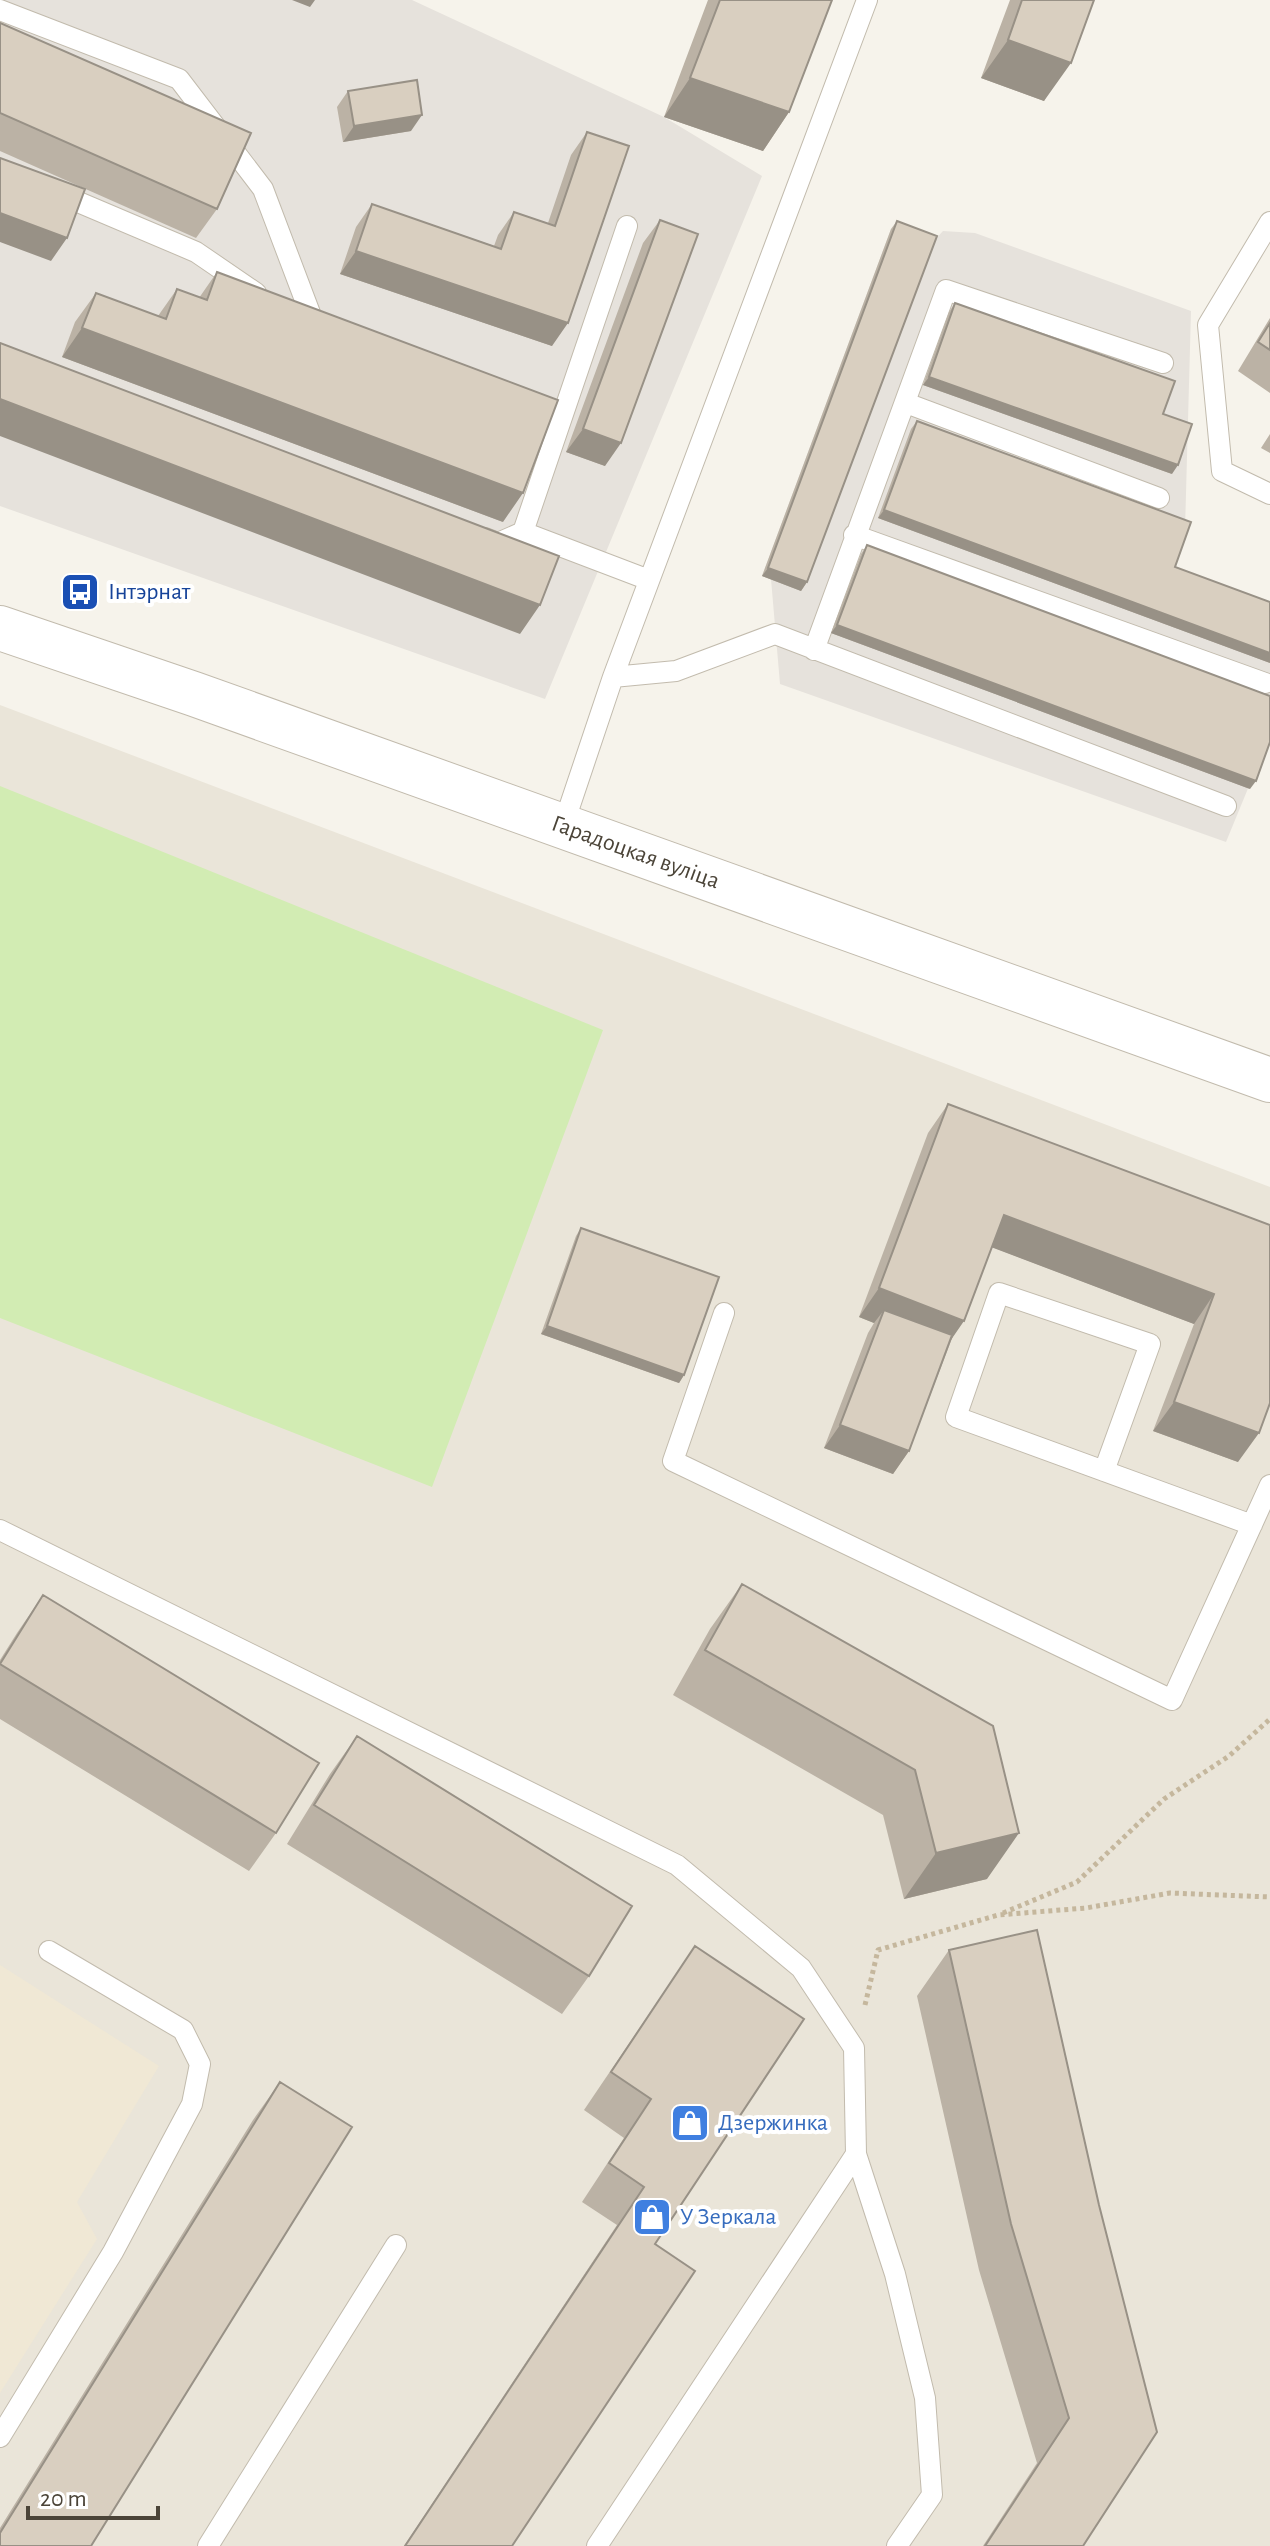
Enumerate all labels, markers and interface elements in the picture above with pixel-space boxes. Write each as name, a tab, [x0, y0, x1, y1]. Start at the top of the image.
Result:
bus stop icon: Інтэрнат	[59, 571, 101, 613]
place label: Інтэрнат	[108, 580, 191, 604]
street label: Гарадоцкая вуліца	[548, 811, 723, 893]
shop icon: Дзержинка	[669, 2102, 711, 2144]
place label: Дзержинка	[718, 2111, 828, 2135]
shop icon: У Зеркала	[631, 2196, 673, 2238]
place label: У Зеркала	[680, 2205, 776, 2229]
scale bar	[28, 2470, 158, 2520]
text: 20 m	[40, 2487, 87, 2511]

